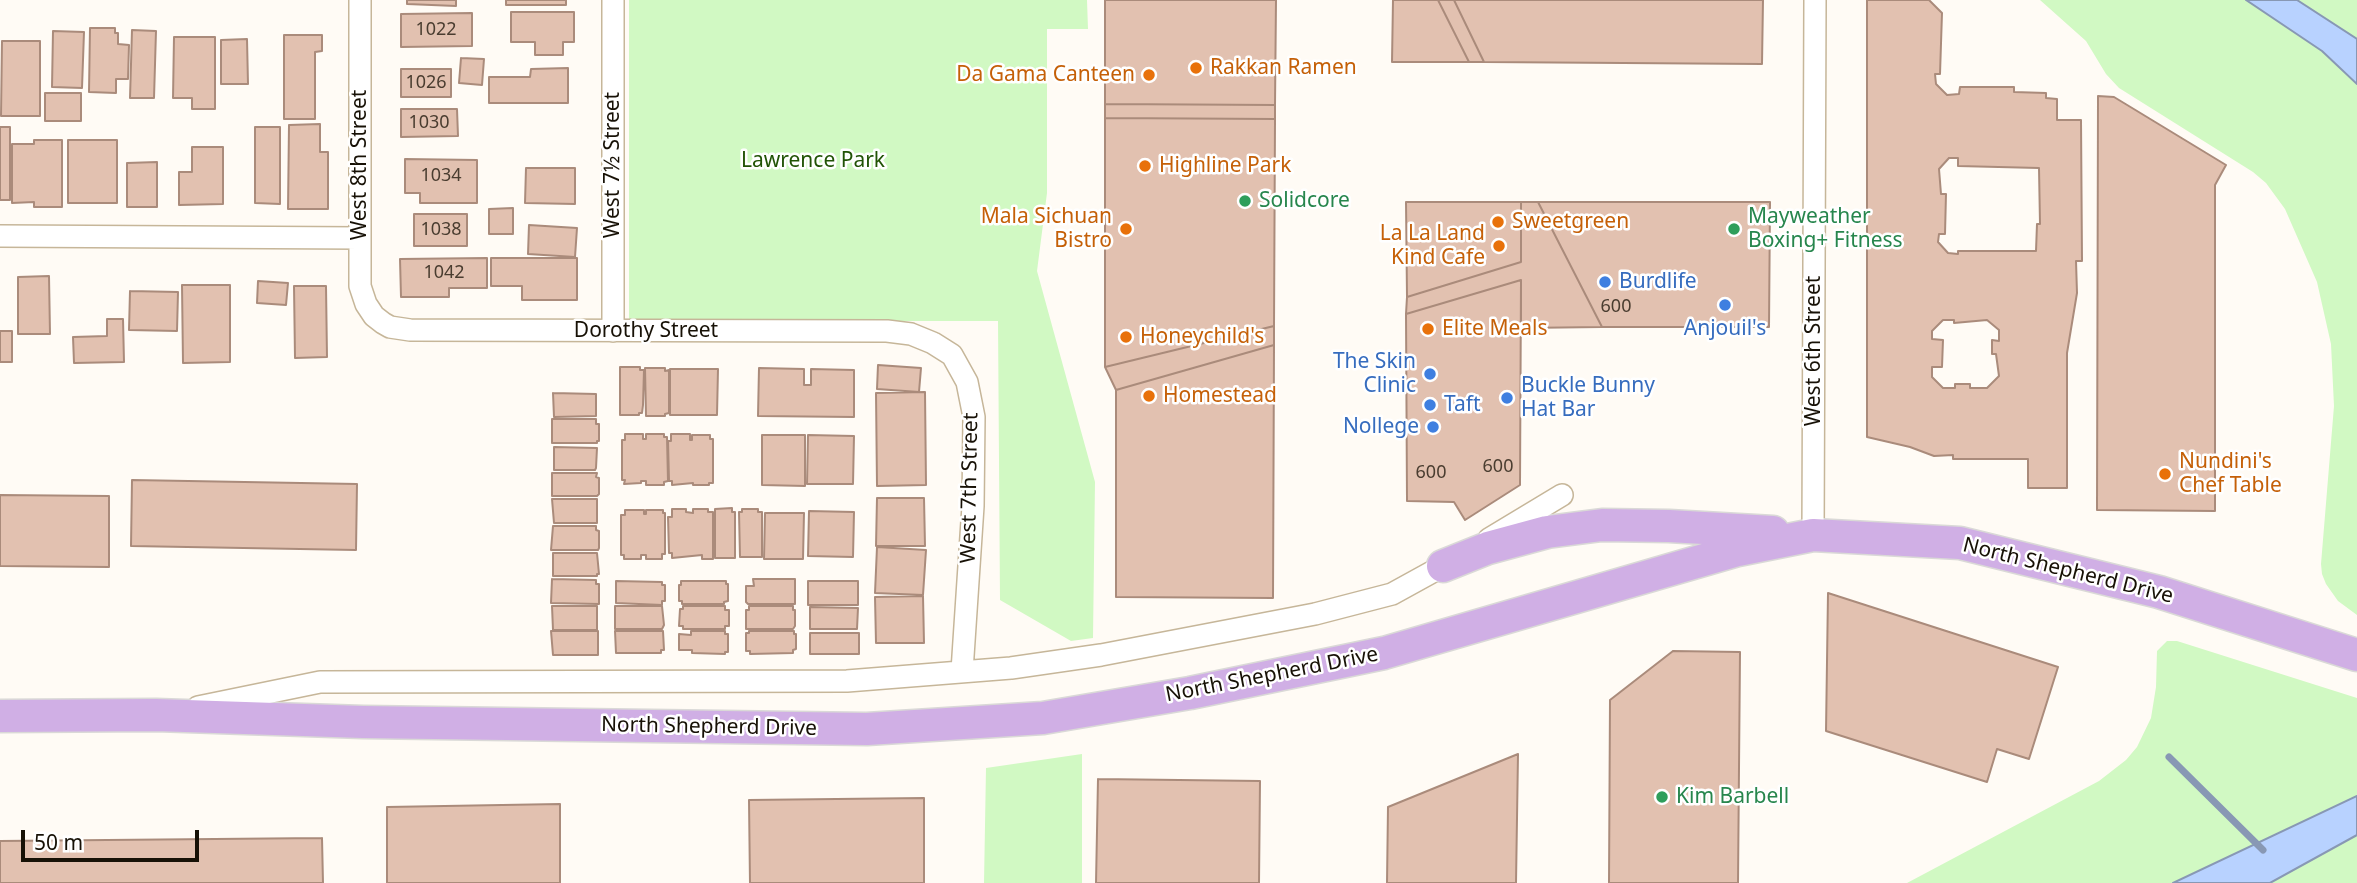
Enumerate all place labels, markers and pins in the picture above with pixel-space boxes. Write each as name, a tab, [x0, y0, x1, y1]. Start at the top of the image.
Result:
place label: Rakkan Ramen	[1210, 55, 1357, 81]
marker: Rakkan Ramen	[1188, 60, 1204, 76]
place label: Da Gama Canteen	[956, 62, 1135, 88]
marker: Da Gama Canteen	[1141, 67, 1157, 83]
place label: Highline Park	[1159, 153, 1291, 179]
marker: Highline Park	[1137, 158, 1153, 174]
place label: Solidcore	[1259, 188, 1350, 214]
marker: Solidcore	[1237, 193, 1253, 209]
place label: Mala Sichuan Bistro	[981, 204, 1112, 254]
place label: Mayweather Boxing+ Fitness	[1748, 204, 1903, 254]
place label: Sweetgreen	[1512, 209, 1629, 235]
marker: Sweetgreen	[1490, 214, 1506, 230]
marker: Mala Sichuan Bistro	[1118, 221, 1134, 237]
place label: La La Land Kind Cafe	[1380, 221, 1485, 271]
marker: Mayweather Boxing+ Fitness	[1726, 221, 1742, 237]
marker: La La Land Kind Cafe	[1491, 238, 1507, 254]
place label: Burdlife	[1619, 269, 1697, 295]
marker: Burdlife	[1597, 274, 1613, 290]
marker: Anjouil's	[1717, 297, 1733, 313]
place label: Elite Meals	[1442, 316, 1548, 342]
place label: Anjouil's	[1684, 316, 1766, 342]
marker: Elite Meals	[1420, 321, 1436, 337]
place label: Honeychild's	[1140, 324, 1264, 350]
marker: Honeychild's	[1118, 329, 1134, 345]
place label: The Skin Clinic	[1333, 349, 1416, 399]
marker: The Skin Clinic	[1422, 366, 1438, 382]
place label: Buckle Bunny Hat Bar	[1521, 373, 1655, 423]
place label: Homestead	[1163, 383, 1277, 409]
marker: Homestead	[1141, 388, 1157, 404]
marker: Buckle Bunny Hat Bar	[1499, 390, 1515, 406]
place label: Taft	[1444, 392, 1481, 418]
marker: Taft	[1422, 397, 1438, 413]
place label: Nollege	[1343, 414, 1419, 440]
marker: Nollege	[1425, 419, 1441, 435]
place label: Nundini's Chef Table	[2179, 449, 2282, 499]
marker: Nundini's Chef Table	[2157, 466, 2173, 482]
place label: Kim Barbell	[1676, 784, 1789, 810]
marker: Kim Barbell	[1654, 789, 1670, 805]

